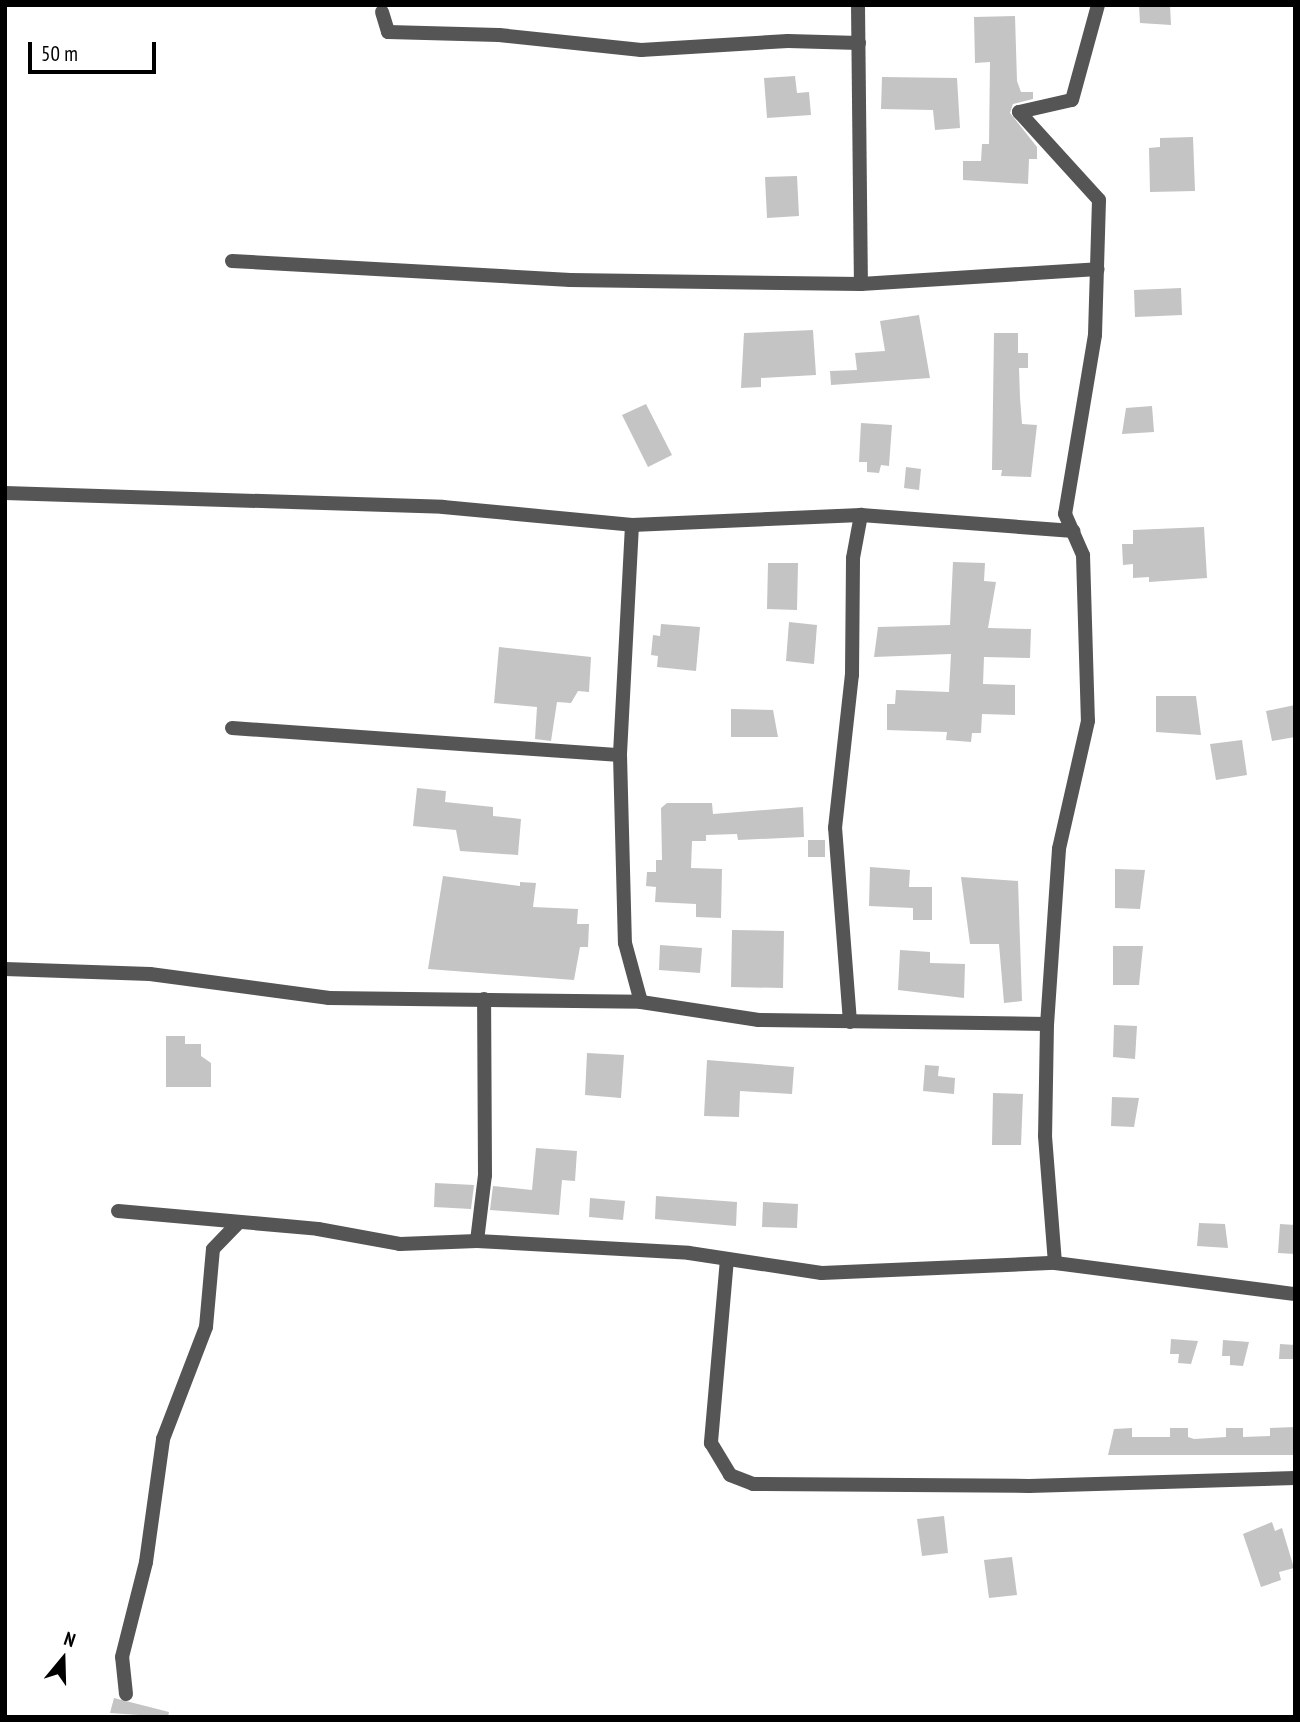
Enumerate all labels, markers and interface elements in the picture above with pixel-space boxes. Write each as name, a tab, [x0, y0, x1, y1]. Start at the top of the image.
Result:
scale bar	[32, 28, 159, 72]
text: 50 m	[41, 40, 78, 67]
north arrow	[28, 1624, 98, 1694]
text: N	[61, 1626, 79, 1652]

